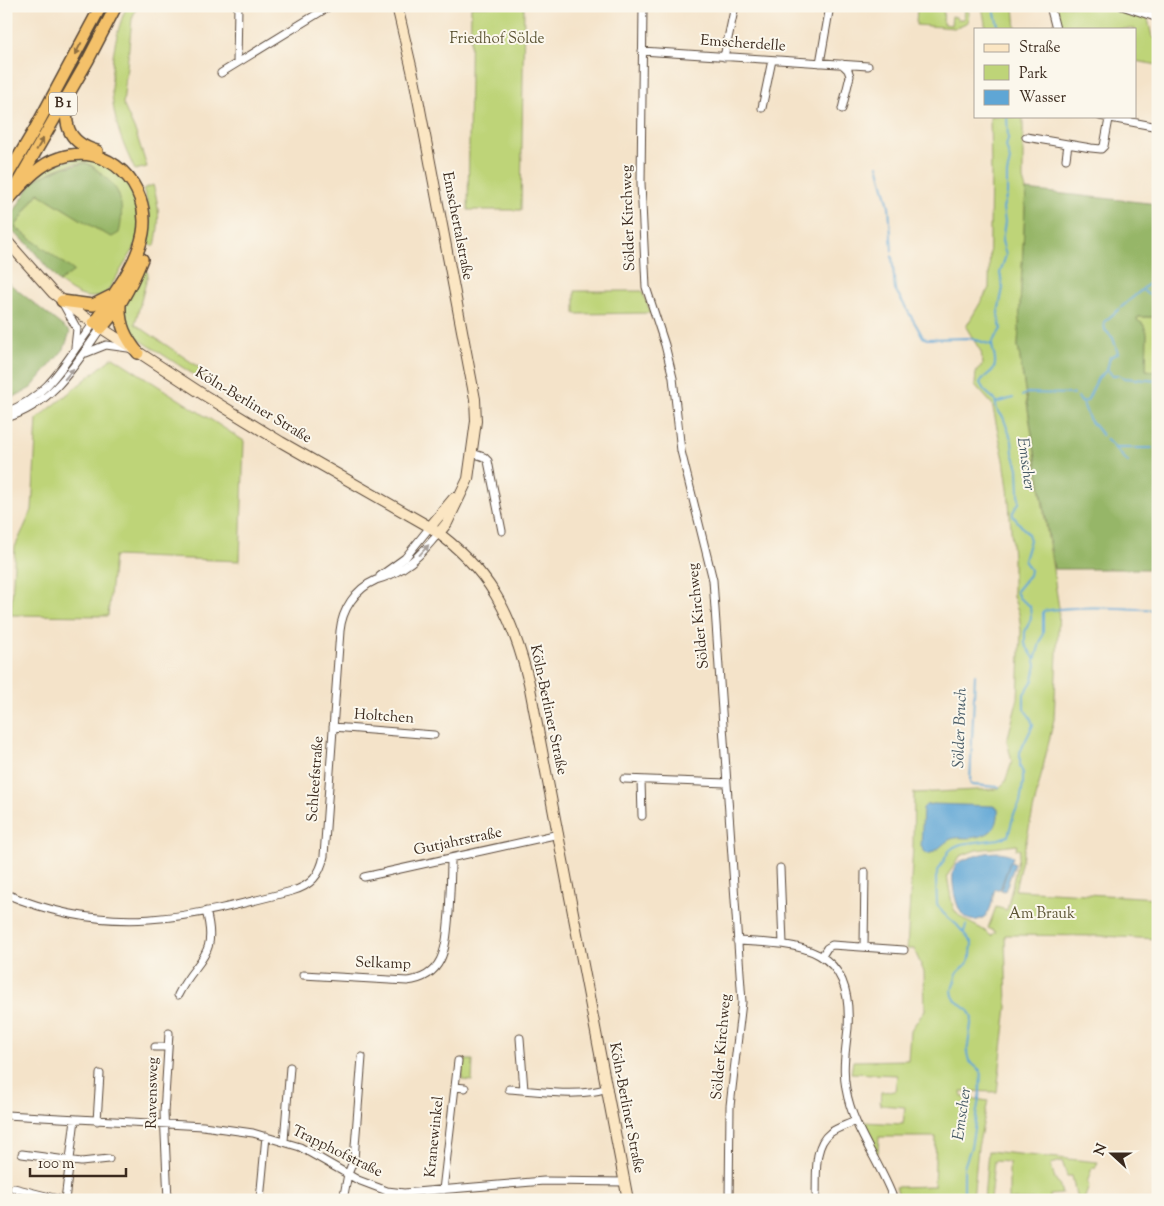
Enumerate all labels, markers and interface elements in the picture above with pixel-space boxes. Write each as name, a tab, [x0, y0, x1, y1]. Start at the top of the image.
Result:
legend	[974, 28, 1136, 118]
park label: Friedhof Sölde	[449, 29, 545, 50]
street label: Emscherdelle	[699, 31, 787, 57]
text: Straße	[1019, 38, 1061, 59]
one-way arrow	[74, 42, 82, 56]
text: Park	[1019, 64, 1048, 85]
text: Wasser	[1019, 88, 1066, 109]
road number: B 1	[49, 92, 77, 116]
one-way arrow	[36, 137, 45, 150]
street label: Sölder Kirchweg	[617, 164, 641, 272]
street label: Emschertalstraße	[436, 170, 478, 282]
street label: Köln-Berliner Straße	[191, 363, 315, 449]
one-way arrow	[64, 367, 75, 380]
water label: Emscher	[1010, 436, 1040, 493]
one-way arrow	[418, 544, 430, 556]
street label: Sölder Kirchweg	[683, 562, 715, 670]
street label: Köln-Berliner Straße	[524, 643, 572, 777]
water label: Sölder Bruch	[948, 687, 974, 768]
street label: Holtchen	[353, 704, 415, 730]
street label: Schleefstraße	[303, 735, 329, 823]
street label: Gutjahrstraße	[412, 822, 504, 862]
park label: Am Brauk	[1009, 904, 1075, 925]
street label: Selkamp	[355, 953, 411, 975]
street label: Sölder Kirchweg	[707, 993, 737, 1101]
street label: Köln-Berliner Straße	[603, 1041, 649, 1175]
street label: Ravensweg	[142, 1057, 164, 1129]
water label: Emscher	[948, 1085, 978, 1142]
street label: Kranewinkel	[420, 1095, 450, 1179]
street label: Trapphofstraße	[288, 1121, 386, 1183]
north arrow	[1086, 1128, 1136, 1178]
text: N	[1090, 1141, 1113, 1159]
scale bar	[30, 1146, 126, 1178]
text: 100 m	[38, 1154, 75, 1175]

